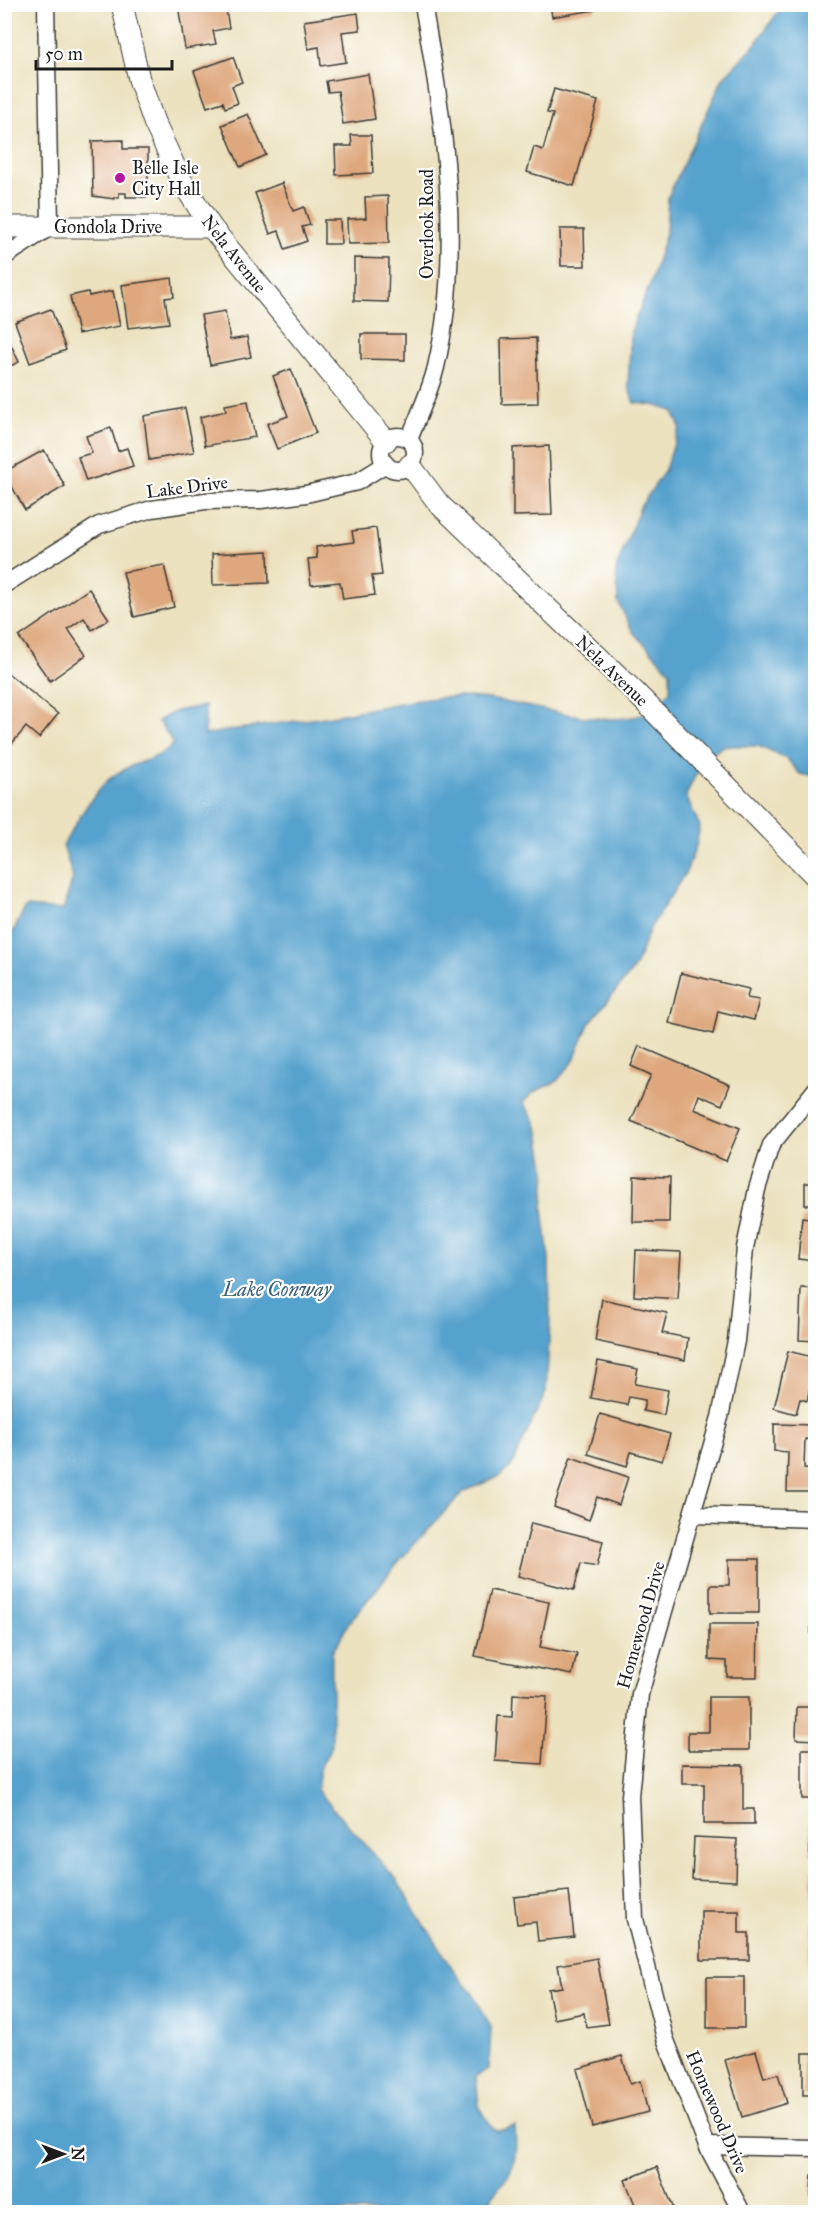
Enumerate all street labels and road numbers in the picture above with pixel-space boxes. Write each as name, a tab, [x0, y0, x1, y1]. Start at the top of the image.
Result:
street label: Overlook Road	[416, 169, 438, 279]
street label: Nela Avenue	[197, 211, 271, 297]
street label: Gondola Drive	[54, 216, 162, 238]
street label: Lake Drive	[145, 471, 229, 503]
street label: Nela Avenue	[571, 631, 653, 711]
street label: Homewood Drive	[612, 1559, 670, 1691]
street label: Homewood Drive	[681, 2047, 753, 2177]

